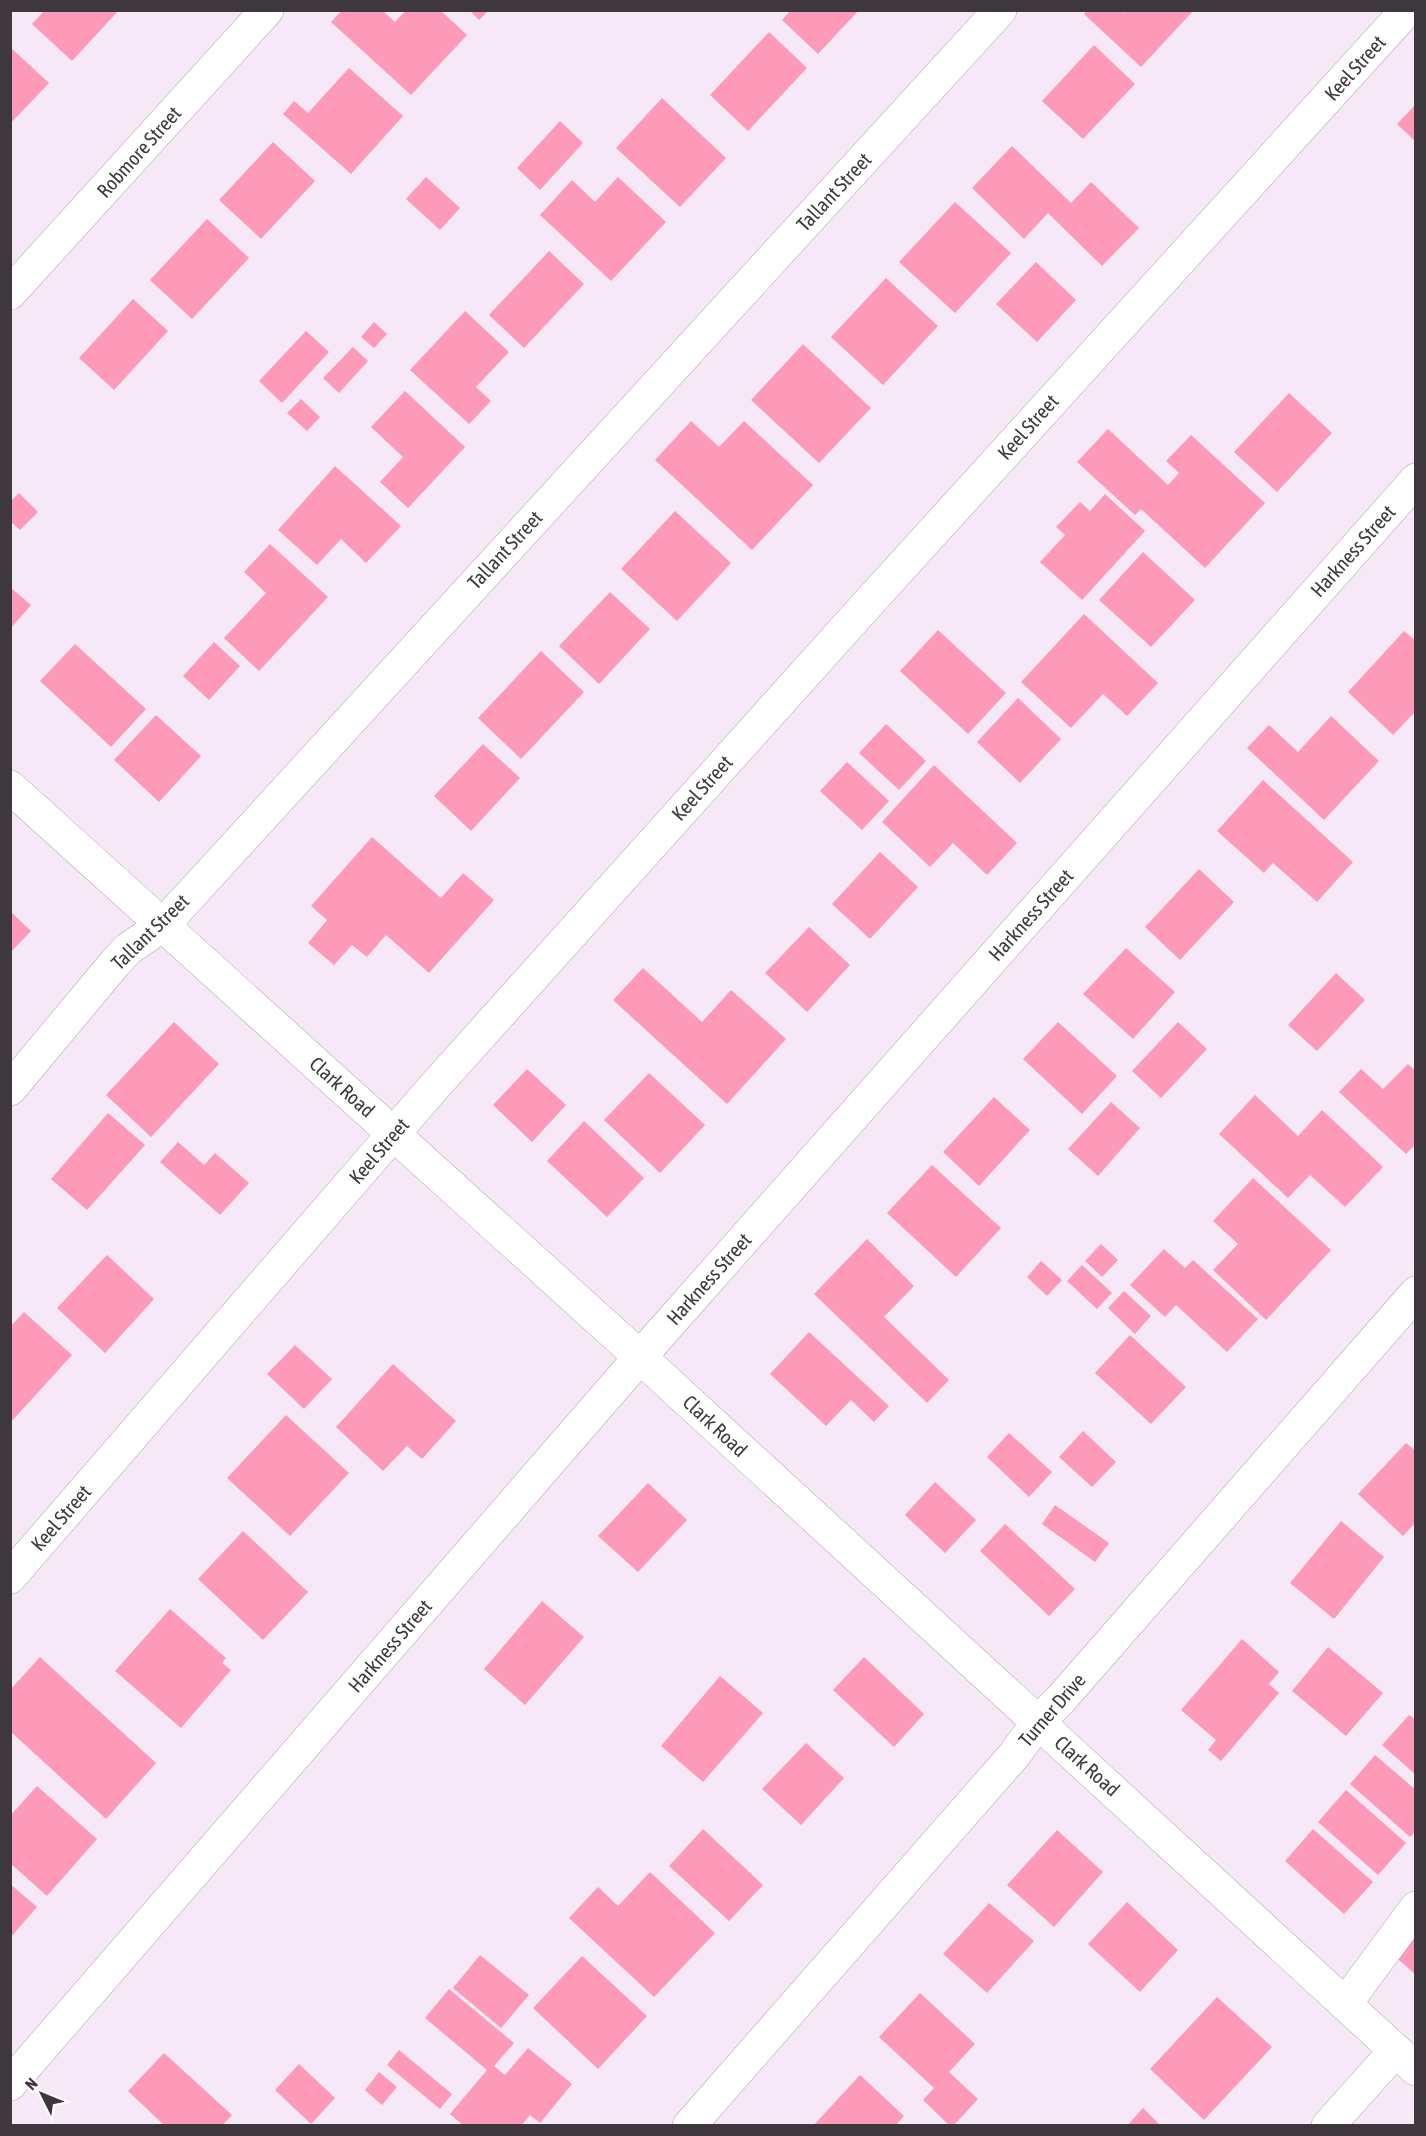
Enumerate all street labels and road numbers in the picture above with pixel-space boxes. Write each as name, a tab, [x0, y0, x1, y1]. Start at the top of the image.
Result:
street label: Keel Street	[1320, 30, 1390, 105]
street label: Robmore Street	[92, 101, 186, 202]
street label: Tallant Street	[792, 148, 876, 236]
street label: Keel Street	[993, 389, 1063, 464]
street label: Harkness Street	[1306, 500, 1400, 601]
street label: Tallant Street	[463, 506, 547, 594]
street label: Keel Street	[667, 750, 737, 825]
street label: Harkness Street	[984, 864, 1078, 965]
street label: Tallant Street	[106, 889, 193, 974]
street label: Clark Road	[305, 1052, 379, 1122]
street label: Keel Street	[344, 1113, 413, 1188]
street label: Harkness Street	[662, 1228, 756, 1329]
street label: Clark Road	[679, 1390, 752, 1461]
street label: Keel Street	[26, 1480, 95, 1555]
street label: Harkness Street	[343, 1594, 436, 1697]
street label: Turner Drive	[1014, 1668, 1090, 1751]
street label: Clark Road	[1050, 1731, 1124, 1801]

